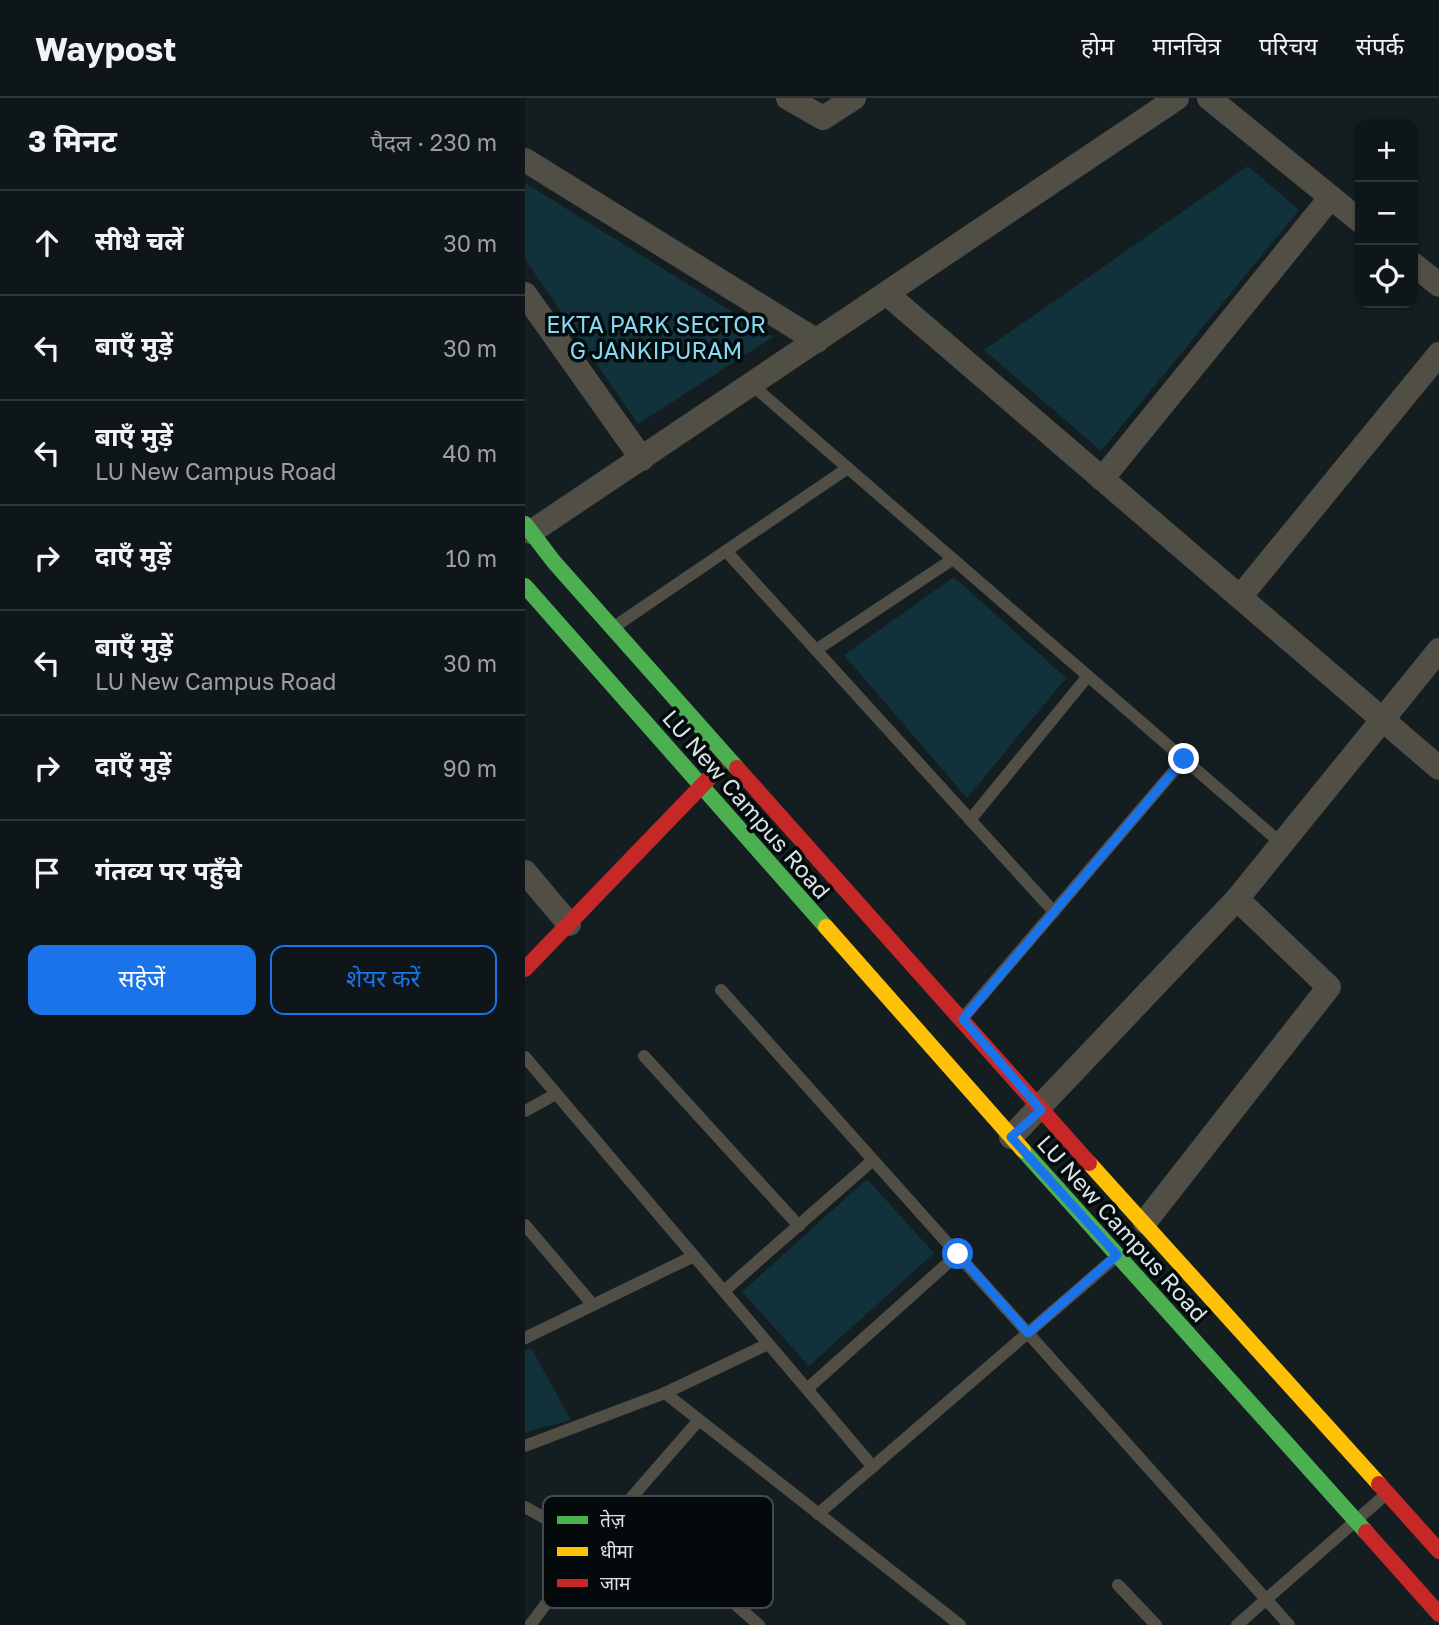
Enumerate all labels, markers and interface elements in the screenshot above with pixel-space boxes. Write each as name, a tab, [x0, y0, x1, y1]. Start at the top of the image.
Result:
text: Waypost	[35, 29, 176, 68]
text: होम	[1081, 31, 1114, 60]
text: मानचित्र	[1152, 31, 1221, 60]
text: परिचय	[1259, 31, 1318, 60]
text: संपर्क	[1356, 31, 1404, 60]
map controls	[1355, 119, 1418, 308]
button: +	[1355, 119, 1418, 182]
text: 3 मिनट	[28, 123, 117, 159]
text: पैदल · 230 m	[371, 128, 497, 156]
button: −	[1355, 182, 1418, 245]
icon: ahead	[28, 224, 66, 262]
text: सीधे चलें	[95, 225, 183, 256]
text: 30 m	[443, 229, 497, 257]
button: locate	[1355, 245, 1418, 308]
park label: EKTA PARK SECTOR G JANKIPURAM	[546, 310, 766, 364]
icon: left	[28, 329, 66, 367]
text: बाएँ मुड़ें	[95, 330, 173, 361]
text: 30 m	[443, 334, 497, 362]
text: बाएँ मुड़ें	[95, 421, 173, 452]
icon: left	[28, 434, 66, 472]
text: 40 m	[443, 439, 497, 467]
text: LU New Campus Road	[95, 457, 336, 485]
icon: right	[28, 539, 66, 577]
text: दाएँ मुड़ें	[95, 540, 171, 571]
text: 10 m	[445, 544, 497, 572]
text: बाएँ मुड़ें	[95, 631, 173, 662]
icon: left	[28, 644, 66, 682]
text: 30 m	[443, 649, 497, 677]
text: LU New Campus Road	[95, 667, 336, 695]
street label: LU New Campus Road	[657, 704, 837, 904]
route end	[1168, 743, 1199, 774]
icon: right	[28, 749, 66, 787]
text: दाएँ मुड़ें	[95, 750, 171, 781]
text: 90 m	[443, 754, 497, 782]
icon: arrive	[28, 854, 66, 892]
text: गंतव्य पर पहुँचे	[95, 855, 242, 886]
button: सहेजें	[28, 945, 256, 1015]
button: शेयर करें	[270, 945, 497, 1015]
street label: LU New Campus Road	[1032, 1129, 1214, 1327]
route start	[942, 1238, 973, 1269]
legend	[543, 1496, 773, 1608]
text: तेज़	[600, 1508, 626, 1531]
text: धीमा	[600, 1539, 634, 1562]
text: जाम	[600, 1571, 631, 1594]

